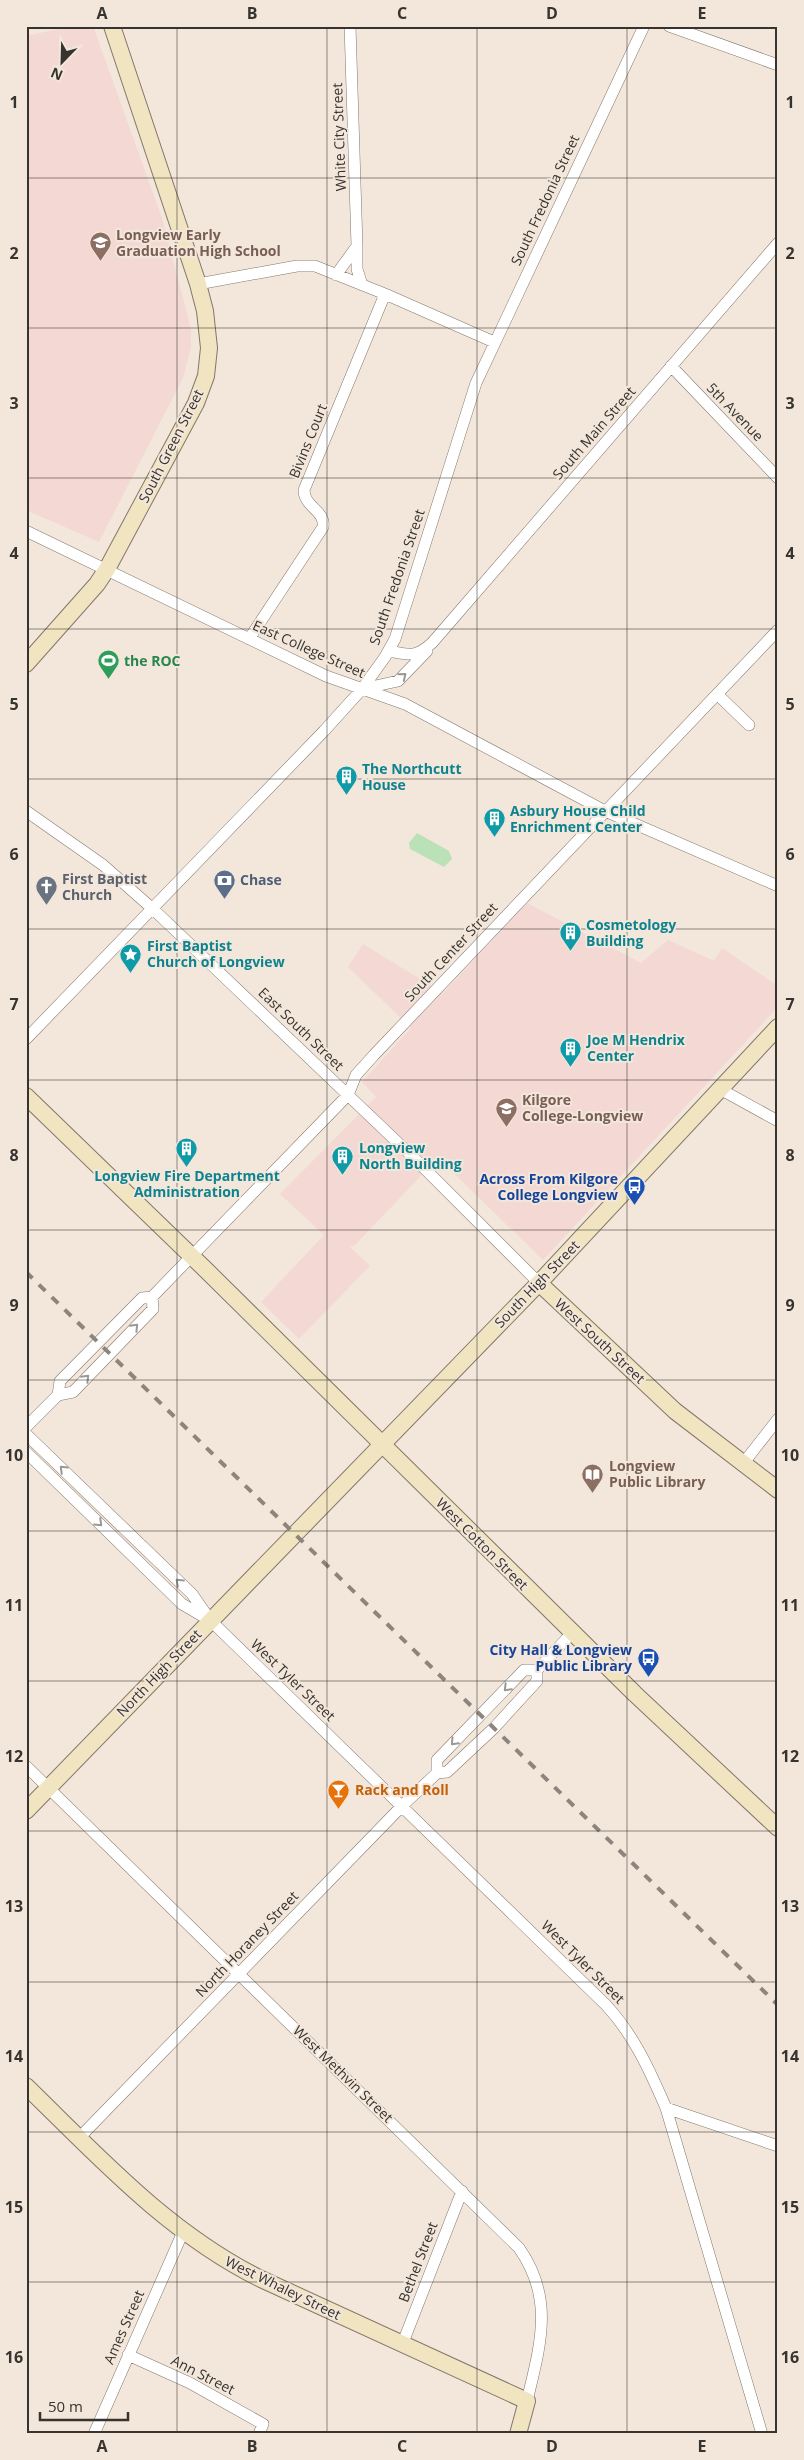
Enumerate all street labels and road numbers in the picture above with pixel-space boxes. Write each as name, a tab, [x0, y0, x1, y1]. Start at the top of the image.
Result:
street label: White City Street	[327, 82, 350, 192]
street label: South Fredonia Street	[506, 131, 583, 268]
street label: 5th Avenue	[703, 378, 768, 445]
street label: South Main Street	[548, 382, 639, 483]
street label: South Green Street	[134, 386, 207, 506]
street label: Bivins Court	[284, 401, 331, 481]
street label: South Fredonia Street	[364, 506, 429, 647]
street label: East College Street	[250, 615, 368, 682]
street label: South Center Street	[400, 898, 501, 1005]
street label: East South Street	[255, 983, 348, 1074]
street label: South High Street	[490, 1236, 583, 1332]
street label: West South Street	[551, 1294, 650, 1388]
street label: West Cotton Street	[432, 1493, 533, 1594]
street label: North High Street	[112, 1625, 205, 1721]
street label: West Tyler Street	[247, 1634, 340, 1725]
street label: North Horaney Street	[191, 1887, 302, 2001]
street label: West Tyler Street	[538, 1916, 629, 2007]
street label: West Methvin Street	[289, 2021, 397, 2126]
street label: Bethel Street	[394, 2219, 442, 2305]
street label: West Whaley Street	[222, 2251, 344, 2324]
street label: Ames Street	[99, 2287, 148, 2367]
street label: Ann Street	[168, 2350, 238, 2399]

